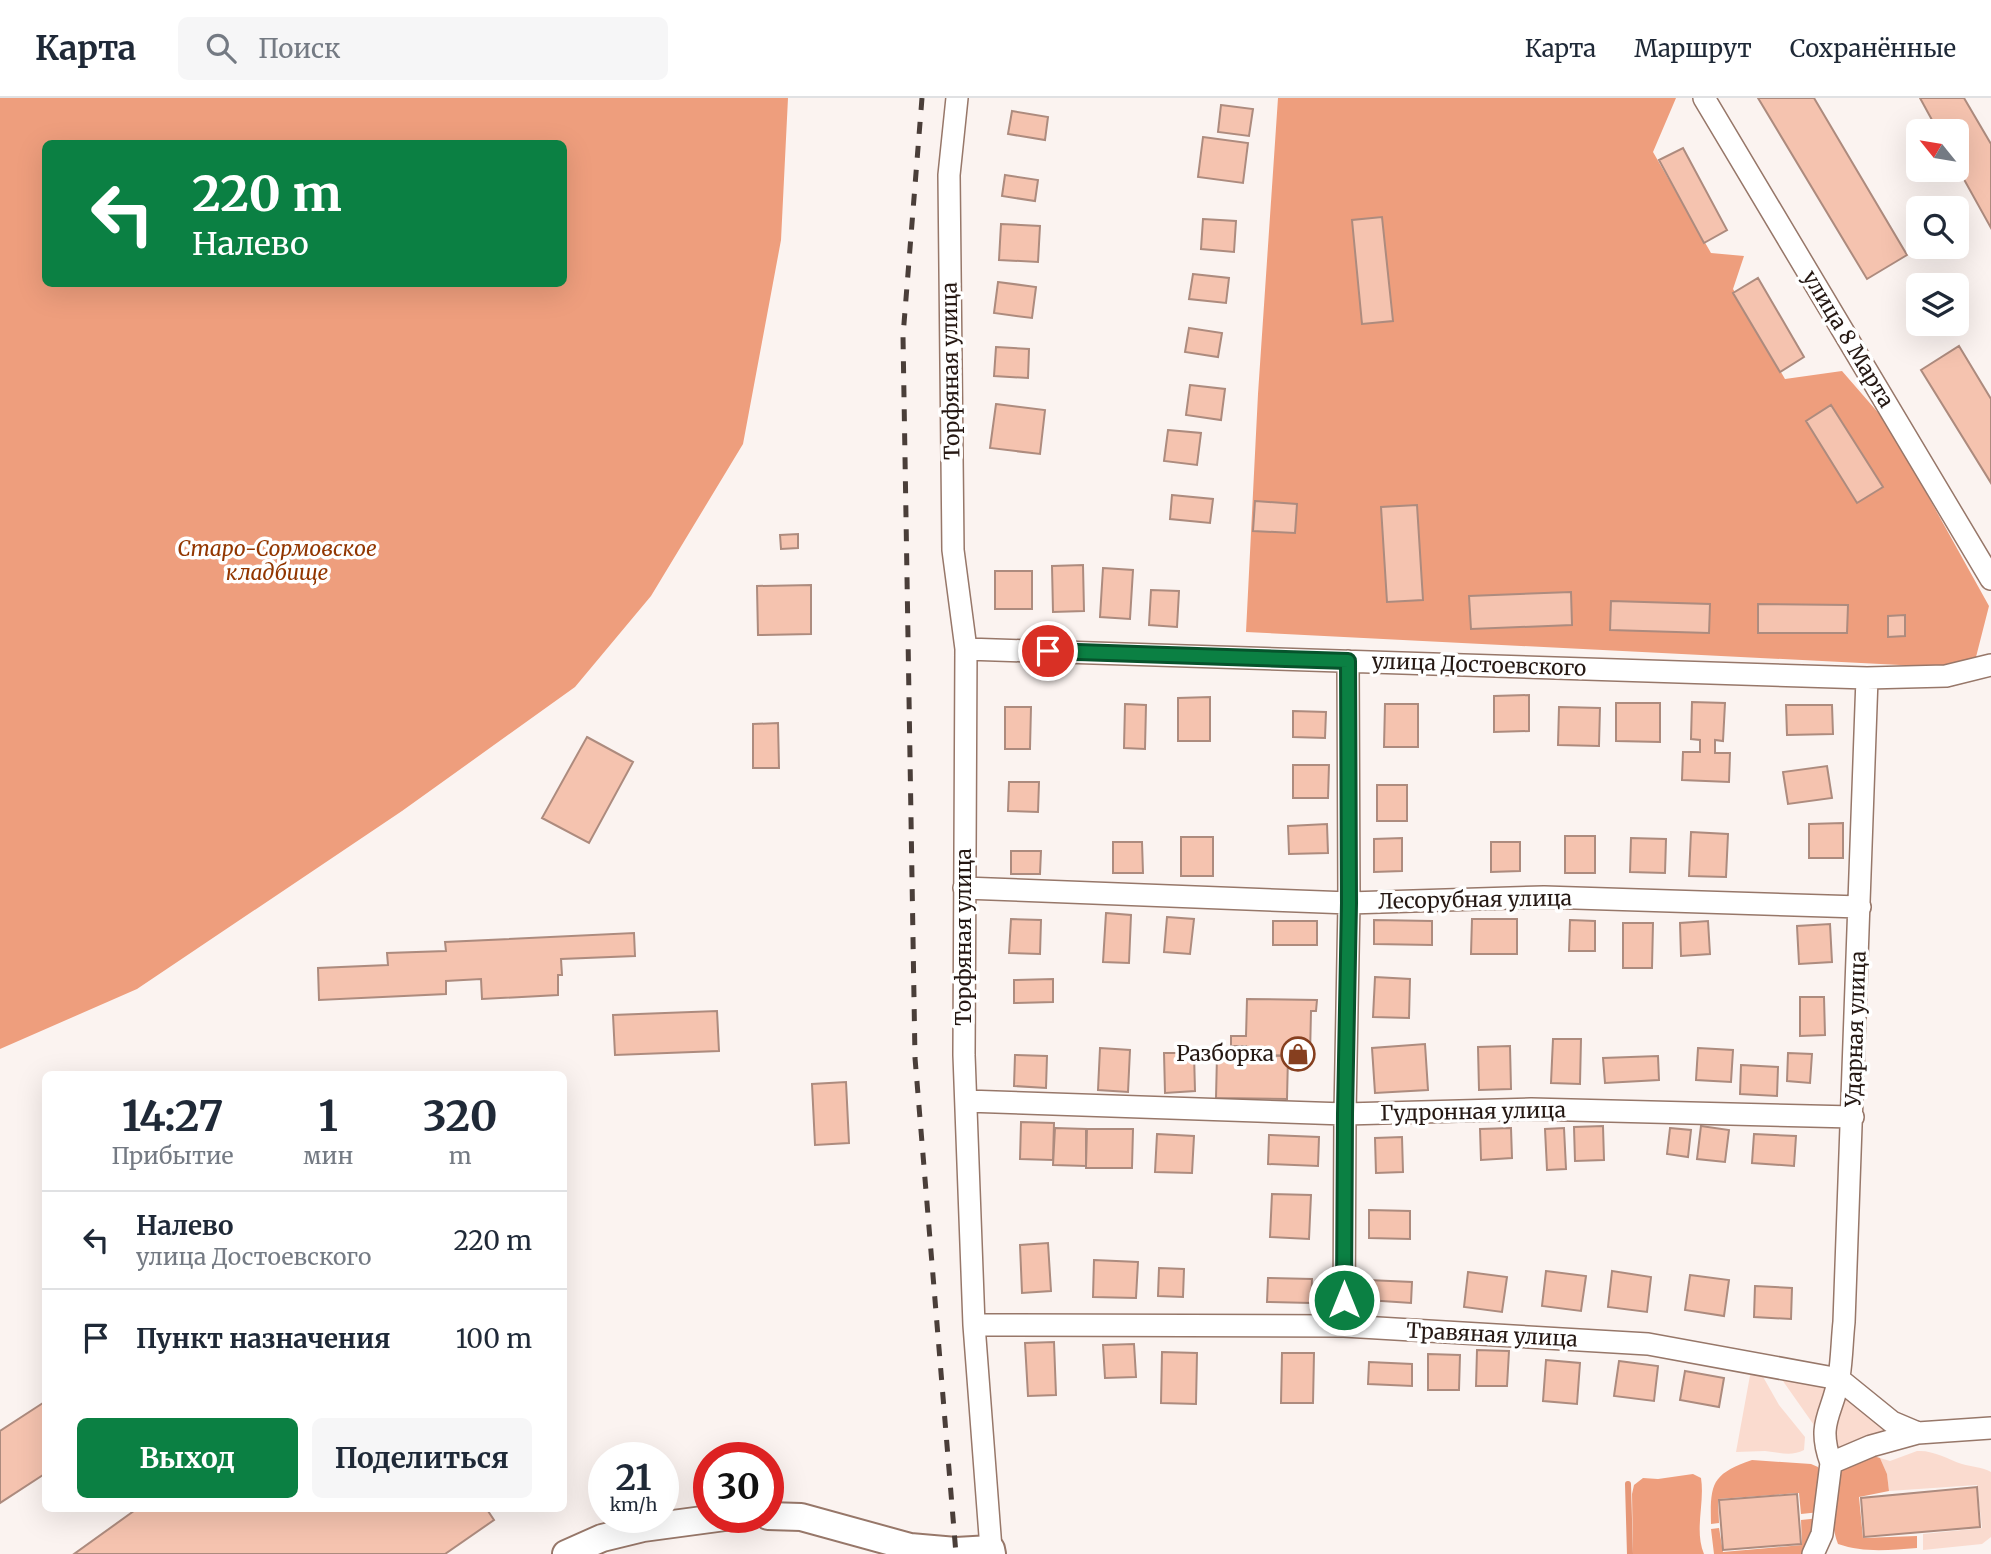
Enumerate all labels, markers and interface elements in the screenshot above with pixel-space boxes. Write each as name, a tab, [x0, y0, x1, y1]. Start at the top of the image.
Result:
search box	[178, 17, 668, 80]
text: Карта	[35, 28, 136, 69]
icon: search	[202, 29, 240, 67]
text: Поиск	[258, 32, 341, 65]
text: Карта	[1525, 33, 1596, 64]
text: Маршрут	[1634, 33, 1752, 64]
text: Сохранённые	[1790, 33, 1956, 64]
north arrow	[1906, 119, 1969, 182]
map controls	[1906, 119, 1969, 336]
text: 220 m	[192, 163, 342, 224]
icon: left	[77, 168, 168, 259]
button: search	[1906, 196, 1969, 259]
text: Налево	[192, 224, 309, 264]
street label: улица 8 Марта	[1797, 265, 1900, 412]
button: layers	[1906, 273, 1969, 336]
street label: Торфяная улица	[935, 282, 966, 460]
park label: Старо-Сормовское кладбище	[177, 535, 377, 586]
pin	[1018, 621, 1078, 681]
icon: arrive	[1029, 632, 1067, 670]
street label: улица Достоевского	[1371, 647, 1587, 682]
street label: Торфяная улица	[950, 848, 977, 1026]
street label: Лесорубная улица	[1378, 884, 1572, 915]
street label: Ударная улица	[1839, 950, 1872, 1109]
shop icon: Разборка	[1279, 1035, 1317, 1073]
place label: Разборка	[1176, 1040, 1274, 1067]
text: 14:27	[122, 1090, 223, 1142]
text: 1	[318, 1090, 338, 1142]
text: 320	[423, 1090, 498, 1142]
street label: Гудронная улица	[1380, 1096, 1566, 1127]
text: Прибытие	[111, 1141, 234, 1170]
text: мин	[303, 1141, 353, 1170]
text: m	[449, 1141, 472, 1170]
text: Налево	[136, 1209, 234, 1242]
icon: left	[77, 1221, 115, 1259]
text: 220 m	[453, 1224, 532, 1257]
text: улица Достоевского	[136, 1242, 371, 1271]
position arrow	[1307, 1263, 1381, 1337]
street label: Травяная улица	[1406, 1317, 1578, 1352]
icon: arrive	[77, 1319, 115, 1357]
text: Пункт назначения	[136, 1322, 390, 1355]
text: 100 m	[456, 1322, 532, 1355]
button: Выход	[77, 1418, 298, 1498]
button: Поделиться	[312, 1418, 532, 1498]
speed limit sign: 30	[693, 1442, 784, 1533]
text: 21	[616, 1456, 651, 1500]
text: km/h	[610, 1493, 657, 1516]

